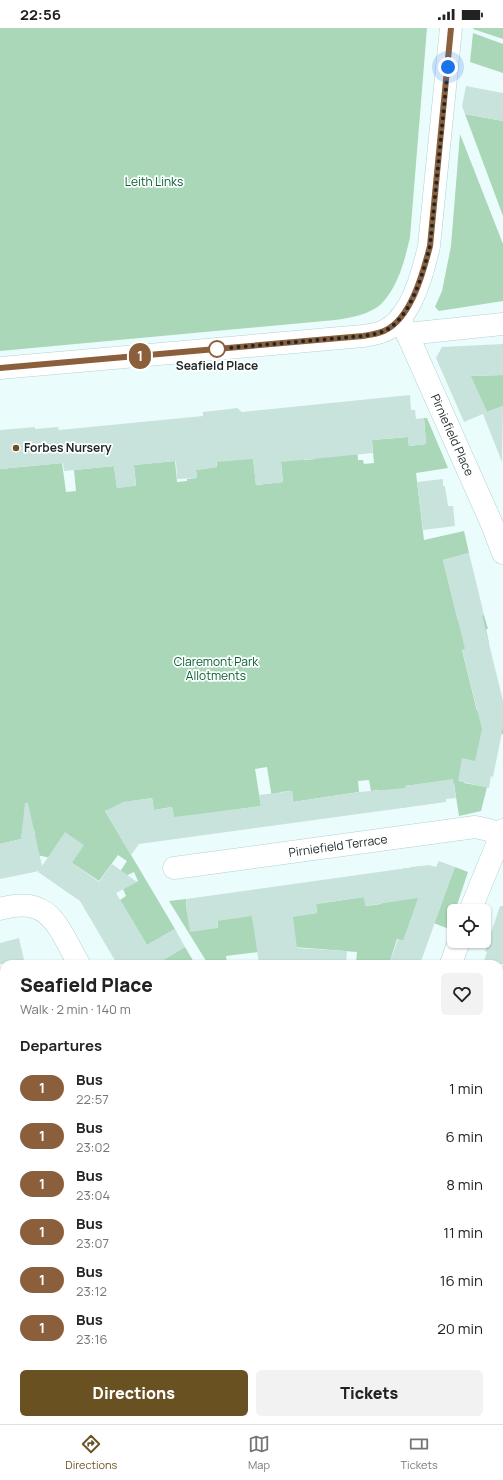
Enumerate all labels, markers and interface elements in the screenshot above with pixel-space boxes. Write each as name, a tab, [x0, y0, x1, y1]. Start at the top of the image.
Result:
text: 22:56	[20, 4, 61, 25]
your location	[438, 57, 458, 77]
park label: Leith Links	[125, 173, 183, 190]
marker: Seafield Place	[208, 340, 226, 358]
line badge: 1	[127, 343, 153, 369]
text: 1	[137, 346, 143, 365]
place label: Seafield Place	[176, 357, 258, 374]
street label: Pirniefield Place	[427, 391, 478, 478]
place label: Forbes Nursery	[24, 439, 112, 456]
marker: Forbes Nursery	[11, 443, 21, 453]
park label: Claremont Park Allotments	[174, 653, 259, 684]
street label: Pirniefield Terrace	[287, 830, 388, 861]
map controls	[447, 904, 491, 948]
button: locate	[447, 904, 491, 948]
text: Seafield Place	[20, 972, 153, 998]
button: heart	[441, 973, 483, 1015]
text: Walk · 2 min · 140 m	[20, 1000, 131, 1018]
text: Departures	[20, 1035, 102, 1056]
text: Bus	[76, 1069, 103, 1090]
text: 1	[39, 1078, 45, 1097]
text: 1 min	[449, 1078, 483, 1099]
text: 22:57	[76, 1090, 109, 1108]
text: Bus	[76, 1117, 103, 1138]
text: 1	[39, 1126, 45, 1145]
text: 6 min	[446, 1126, 483, 1147]
text: 23:02	[76, 1138, 110, 1156]
text: Bus	[76, 1165, 103, 1186]
text: 1	[39, 1174, 45, 1193]
text: 8 min	[446, 1174, 483, 1195]
text: 23:04	[76, 1186, 110, 1204]
text: Bus	[76, 1213, 103, 1234]
text: 1	[39, 1222, 45, 1241]
text: 11 min	[443, 1222, 483, 1243]
text: 23:07	[76, 1234, 109, 1252]
text: Bus	[76, 1261, 103, 1282]
text: 1	[39, 1270, 45, 1289]
text: 16 min	[440, 1270, 483, 1291]
text: 23:12	[76, 1282, 107, 1300]
text: Bus	[76, 1309, 103, 1330]
text: 1	[39, 1318, 45, 1337]
text: 20 min	[437, 1318, 483, 1339]
text: 23:16	[76, 1330, 108, 1348]
button: Directions	[20, 1370, 248, 1416]
button: Tickets	[256, 1370, 483, 1416]
tab: Directions	[65, 1433, 117, 1472]
tab: Map	[248, 1433, 270, 1472]
tab: Tickets	[401, 1433, 438, 1472]

